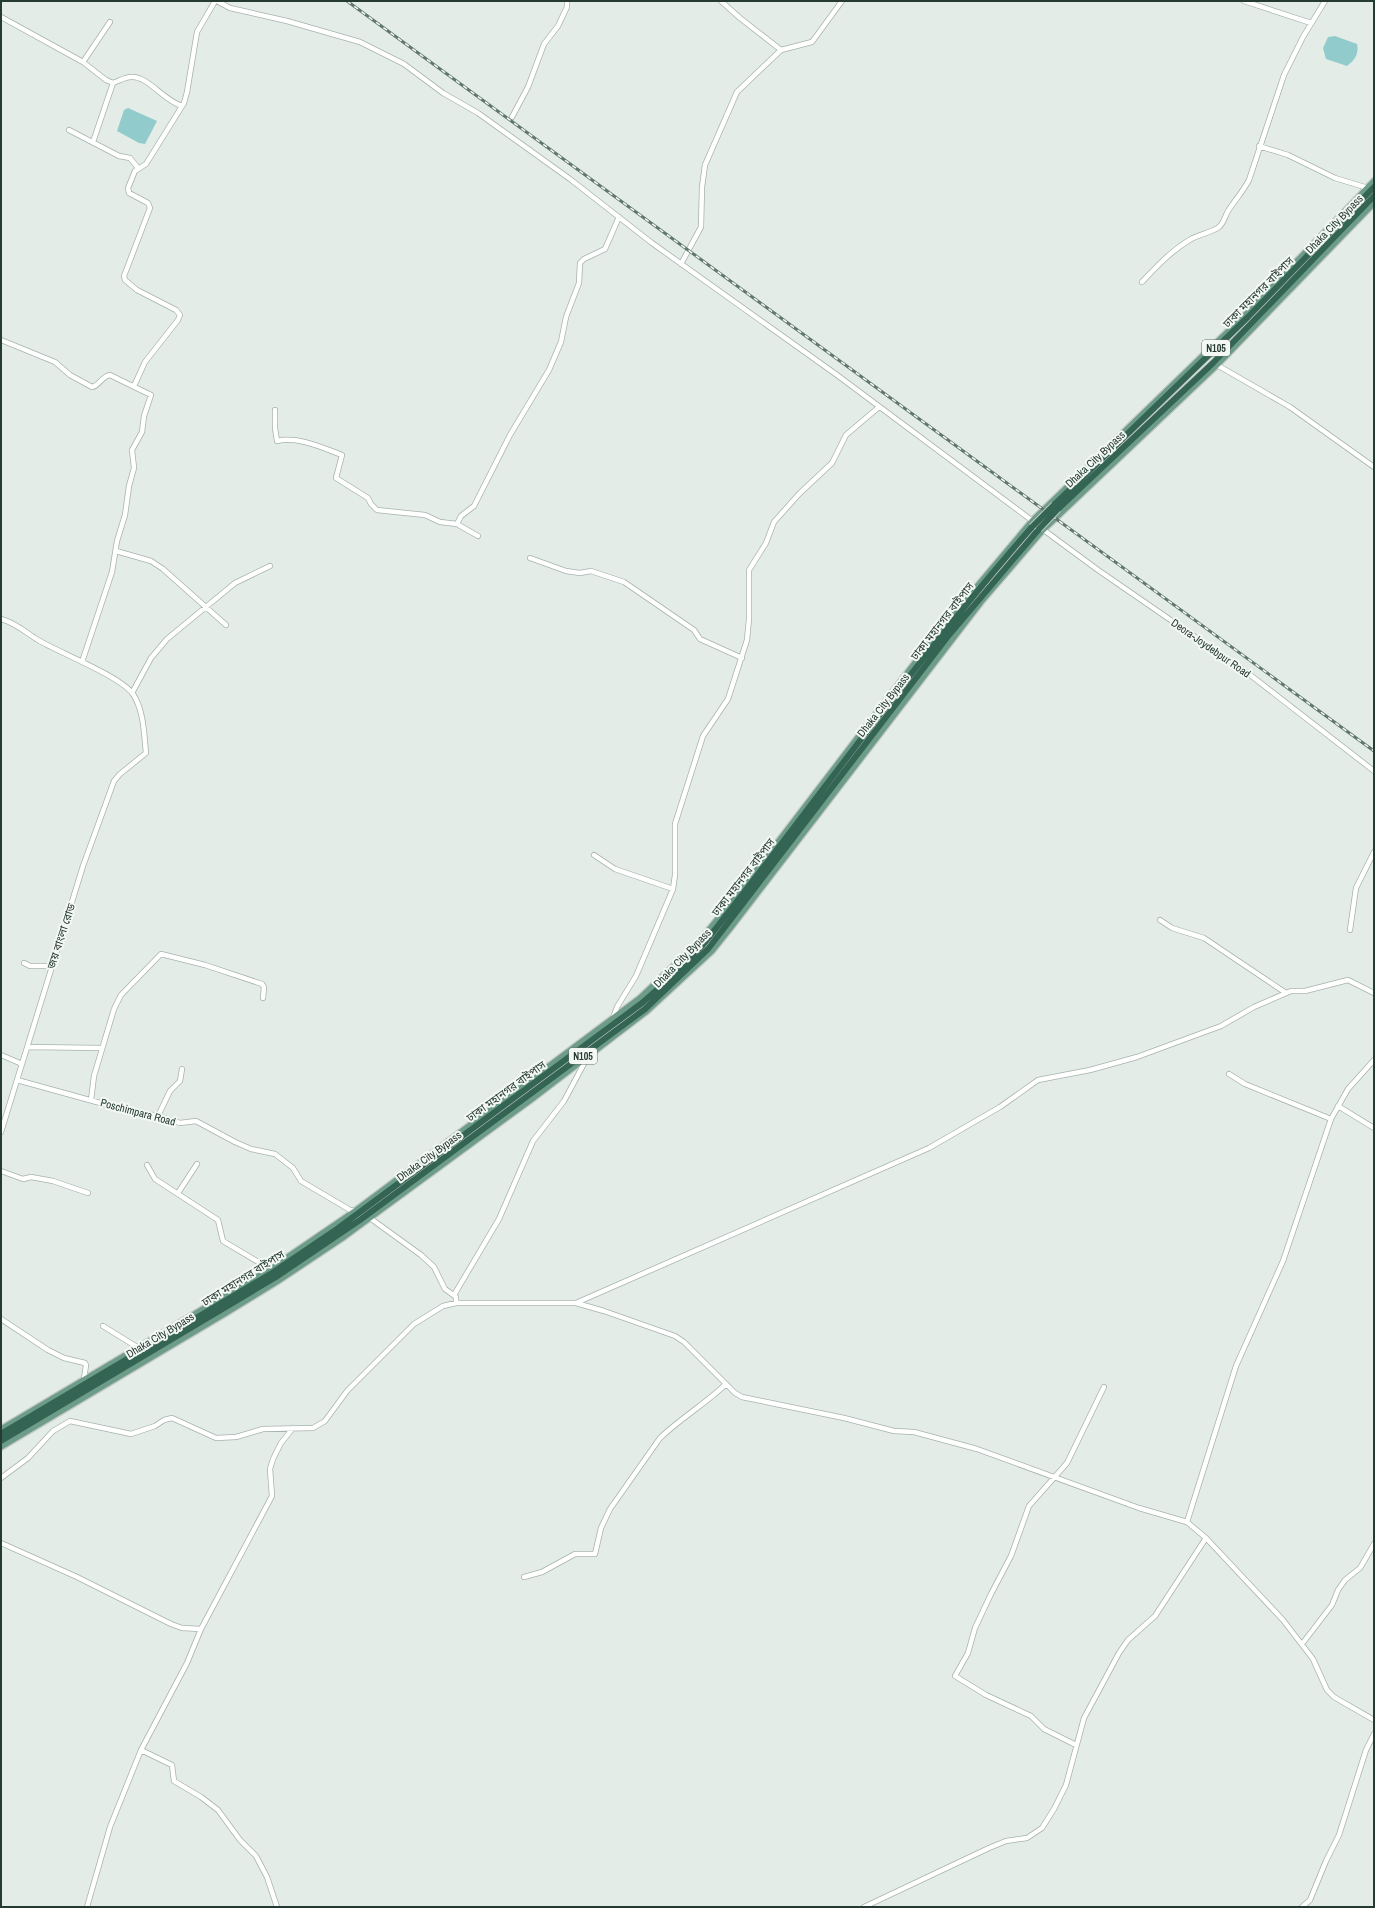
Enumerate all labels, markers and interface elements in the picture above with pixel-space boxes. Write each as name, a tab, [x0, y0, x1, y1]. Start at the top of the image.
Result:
street label: Dhaka City Bypass	[1302, 191, 1366, 256]
street label: ঢাকা মহানগর বাইপাস	[1219, 254, 1296, 331]
road number: N105	[1202, 340, 1230, 356]
street label: Dhaka City Bypass	[1062, 427, 1128, 490]
street label: ঢাকা মহানগর বাইপাস	[907, 579, 977, 663]
street label: Deora-Joydebpur Road	[1169, 615, 1253, 681]
street label: Dhaka City Bypass	[854, 670, 912, 740]
street label: ঢাকা মহানগর বাইপাস	[708, 835, 778, 919]
street label: জয় বাংলা রোড	[44, 901, 78, 971]
street label: Dhaka City Bypass	[650, 925, 714, 990]
road number: N105	[569, 1048, 597, 1064]
street label: ঢাকা মহানগর বাইপাস	[463, 1057, 548, 1125]
street label: Poschimpara Road	[99, 1095, 177, 1129]
street label: Dhaka City Bypass	[394, 1128, 465, 1184]
street label: ঢাকা মহানগর বাইপাস	[198, 1247, 287, 1310]
street label: Dhaka City Bypass	[124, 1309, 197, 1361]

